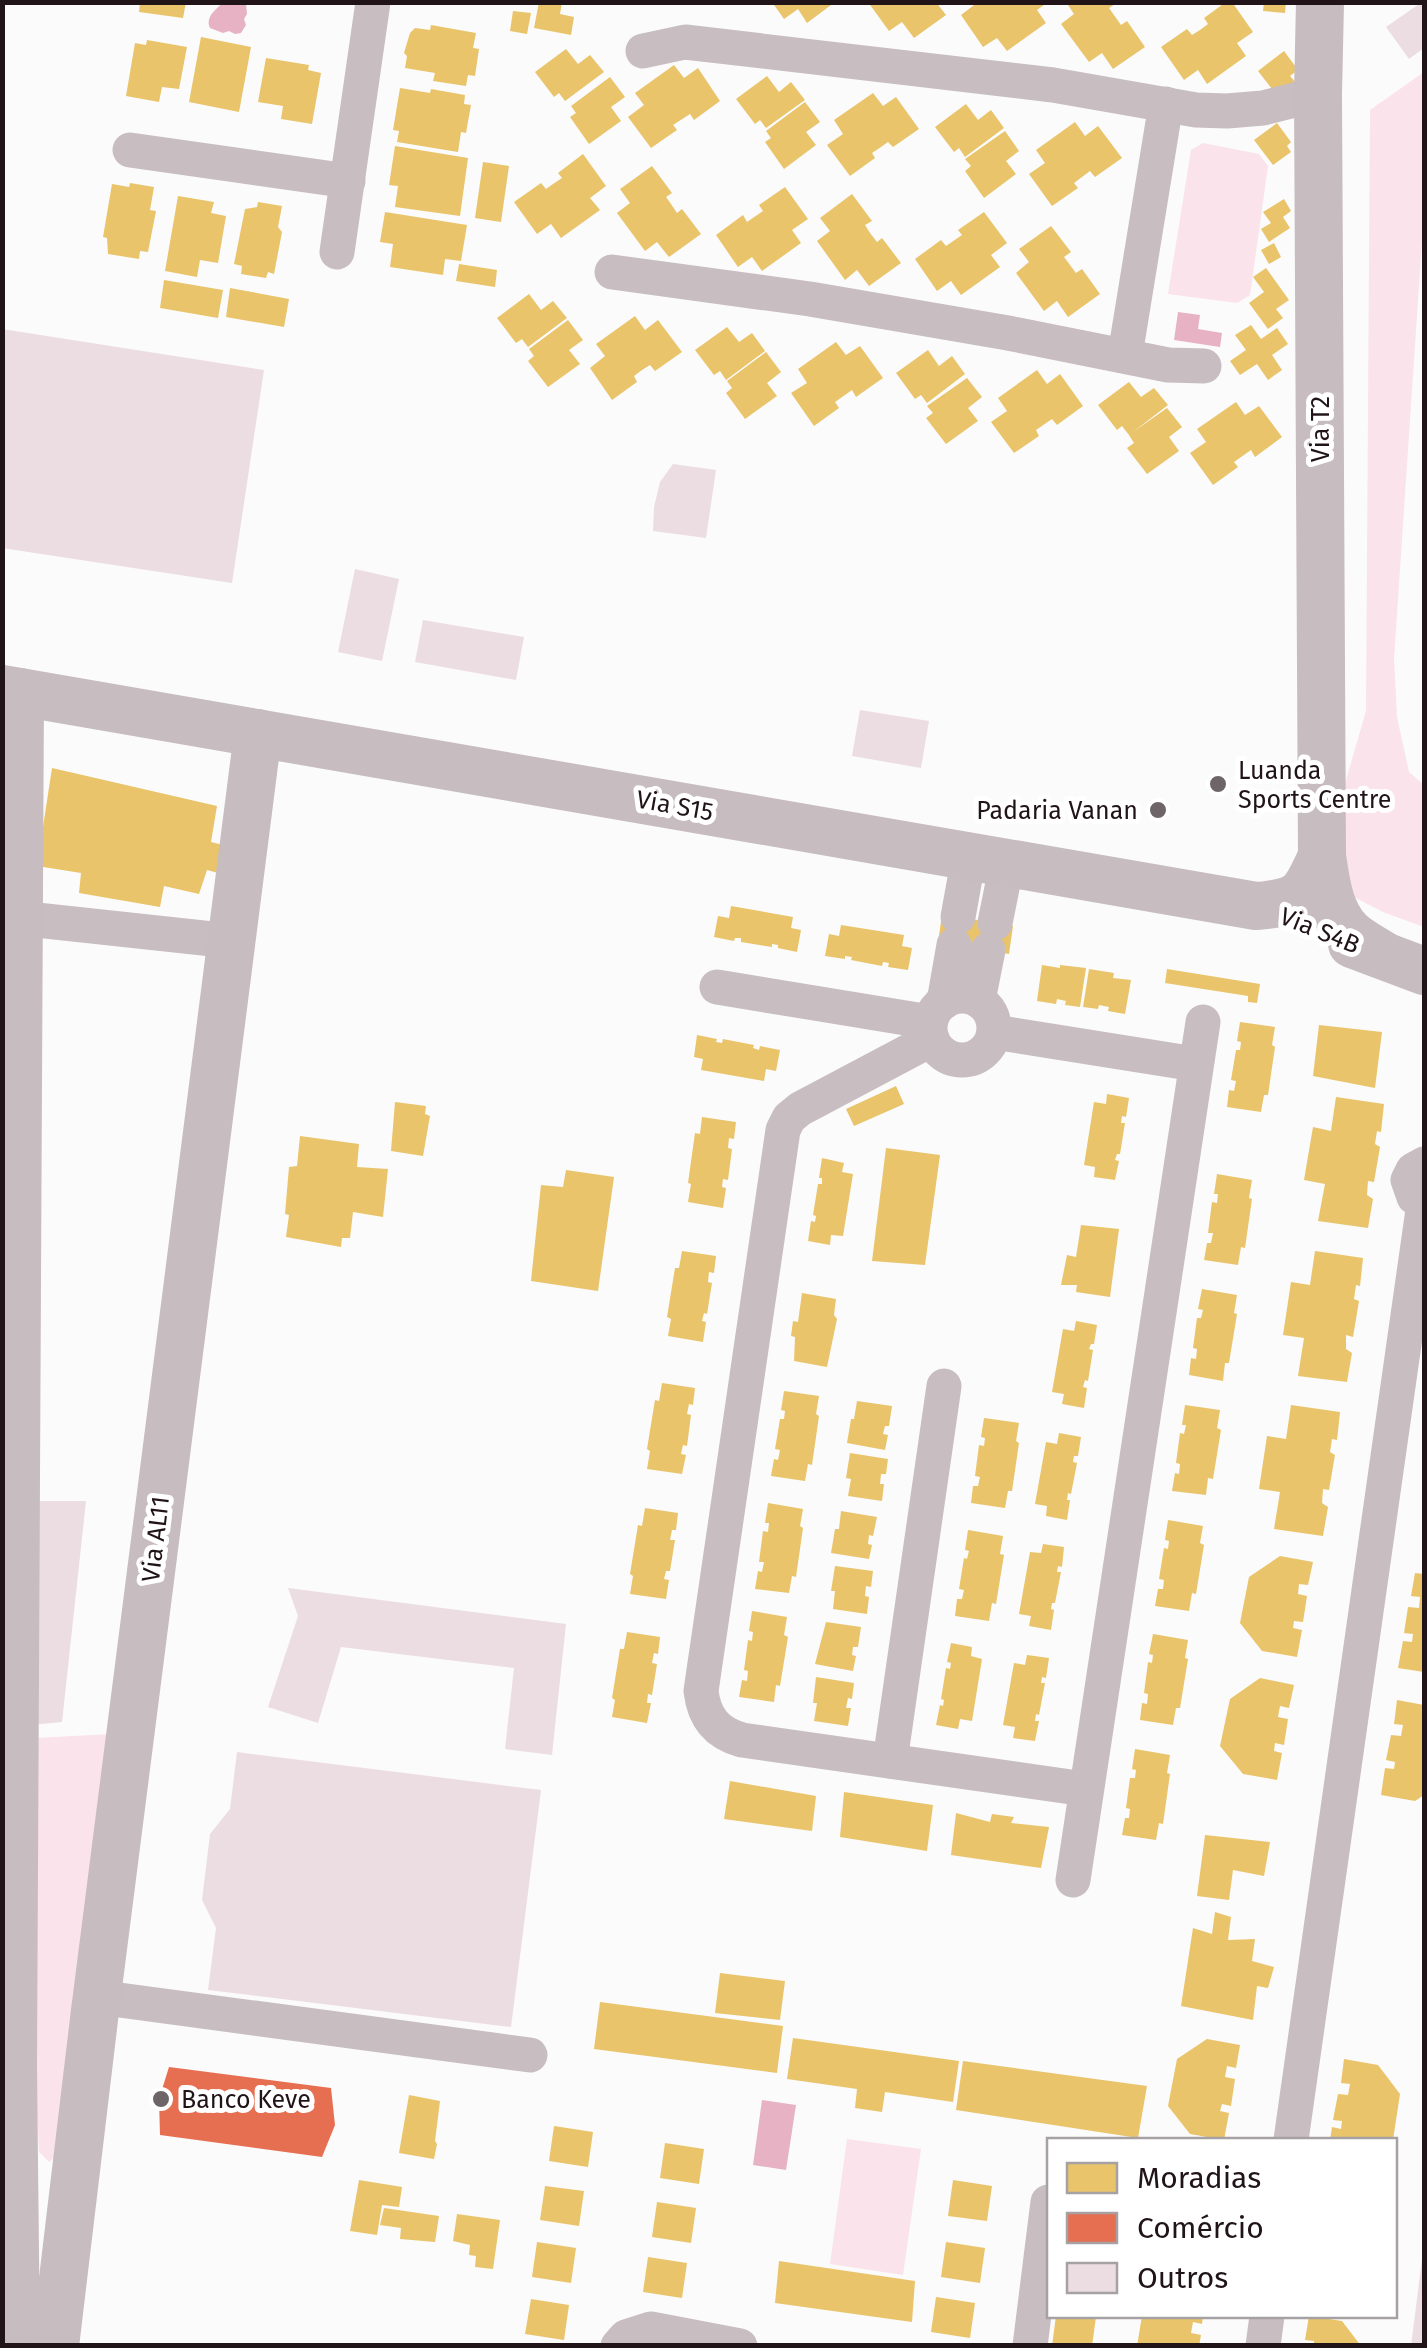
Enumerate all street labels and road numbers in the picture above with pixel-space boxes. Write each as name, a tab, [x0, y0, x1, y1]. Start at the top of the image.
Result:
street label: Via T2	[1306, 396, 1336, 462]
street label: Via S15	[634, 784, 716, 827]
street label: Via S4B	[1275, 901, 1364, 960]
street label: Via AL11	[136, 1494, 176, 1584]

